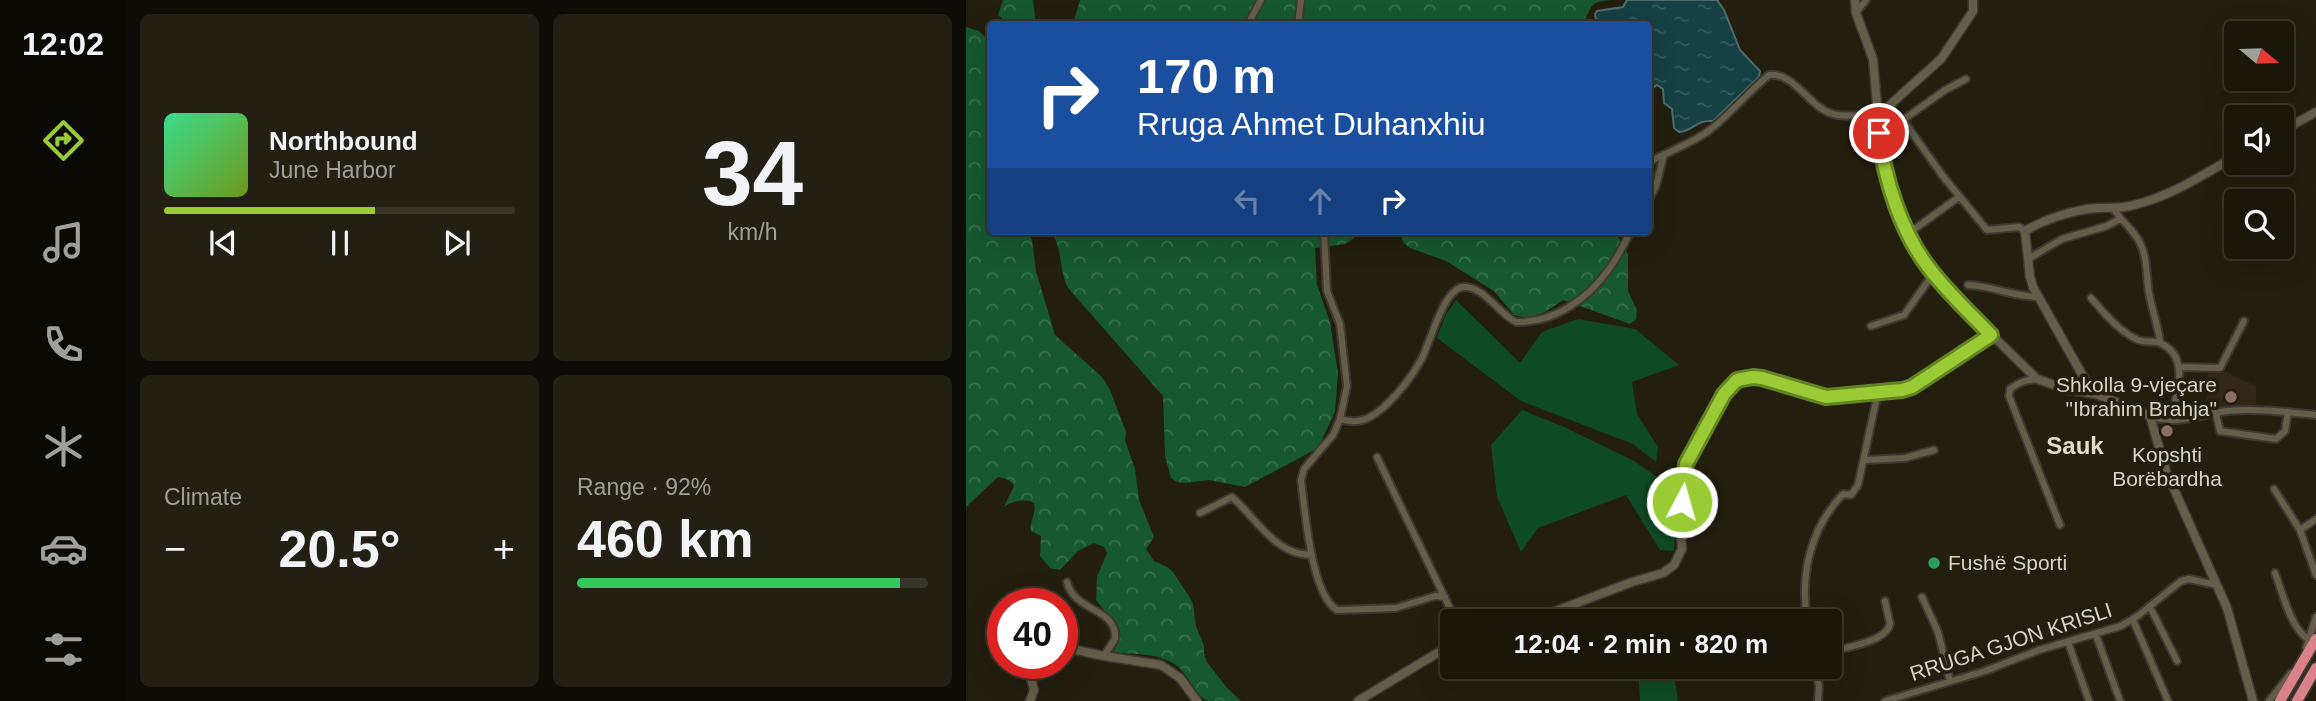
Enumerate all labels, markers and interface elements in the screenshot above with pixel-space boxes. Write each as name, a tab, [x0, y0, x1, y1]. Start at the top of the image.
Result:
north arrow	[2224, 21, 2294, 91]
map controls	[2224, 21, 2294, 259]
text: 12:02	[22, 26, 104, 62]
icon: right	[1022, 49, 1113, 140]
text: 170 m	[1137, 49, 1276, 103]
pin	[1849, 103, 1909, 163]
button: sound	[2224, 105, 2294, 175]
text: Rruga Ahmet Duhanxhiu	[1137, 106, 1486, 142]
icon: arrive	[1860, 114, 1898, 152]
icon: directions	[39, 116, 88, 165]
text: 34	[702, 123, 803, 224]
text: Northbound	[269, 126, 418, 156]
text: June Harbor	[269, 157, 396, 183]
icon: left	[1228, 182, 1266, 220]
icon: ahead	[1301, 182, 1339, 220]
icon: right	[1374, 182, 1412, 220]
button: search	[2224, 189, 2294, 259]
icon: music	[39, 218, 88, 267]
text: km/h	[728, 219, 777, 245]
icon: previous	[204, 224, 242, 262]
icon: pause	[321, 224, 359, 262]
icon: next	[438, 224, 476, 262]
icon: phone	[39, 320, 88, 369]
place label: Shkolla 9-vjeçare "Ibrahim Brahja"	[2056, 373, 2217, 420]
marker: Shkolla 9-vjeçare "Ibrahim Brahja"	[2223, 389, 2239, 405]
icon: climate	[39, 422, 88, 471]
marker: Kopshti Borëbardha	[2159, 423, 2175, 439]
district label: Sauk	[2046, 432, 2104, 459]
place label: Kopshti Borëbardha	[2112, 443, 2222, 490]
position arrow	[1645, 465, 1719, 539]
text: Range · 92%	[577, 474, 711, 500]
text: Climate	[164, 484, 242, 510]
text: 460 km	[577, 510, 753, 568]
text: 20.5°	[278, 520, 401, 578]
icon: car	[39, 524, 88, 573]
text: −	[164, 528, 186, 570]
text: +	[493, 528, 515, 570]
place label: Fushë Sporti	[1948, 551, 2067, 574]
marker: Fushë Sporti	[1926, 555, 1942, 571]
speed limit sign: 40	[987, 588, 1078, 679]
street label: RRUGA GJON KRISLI	[1907, 598, 2115, 685]
icon: filters	[39, 625, 88, 674]
text: 12:04 · 2 min · 820 m	[1514, 629, 1768, 659]

